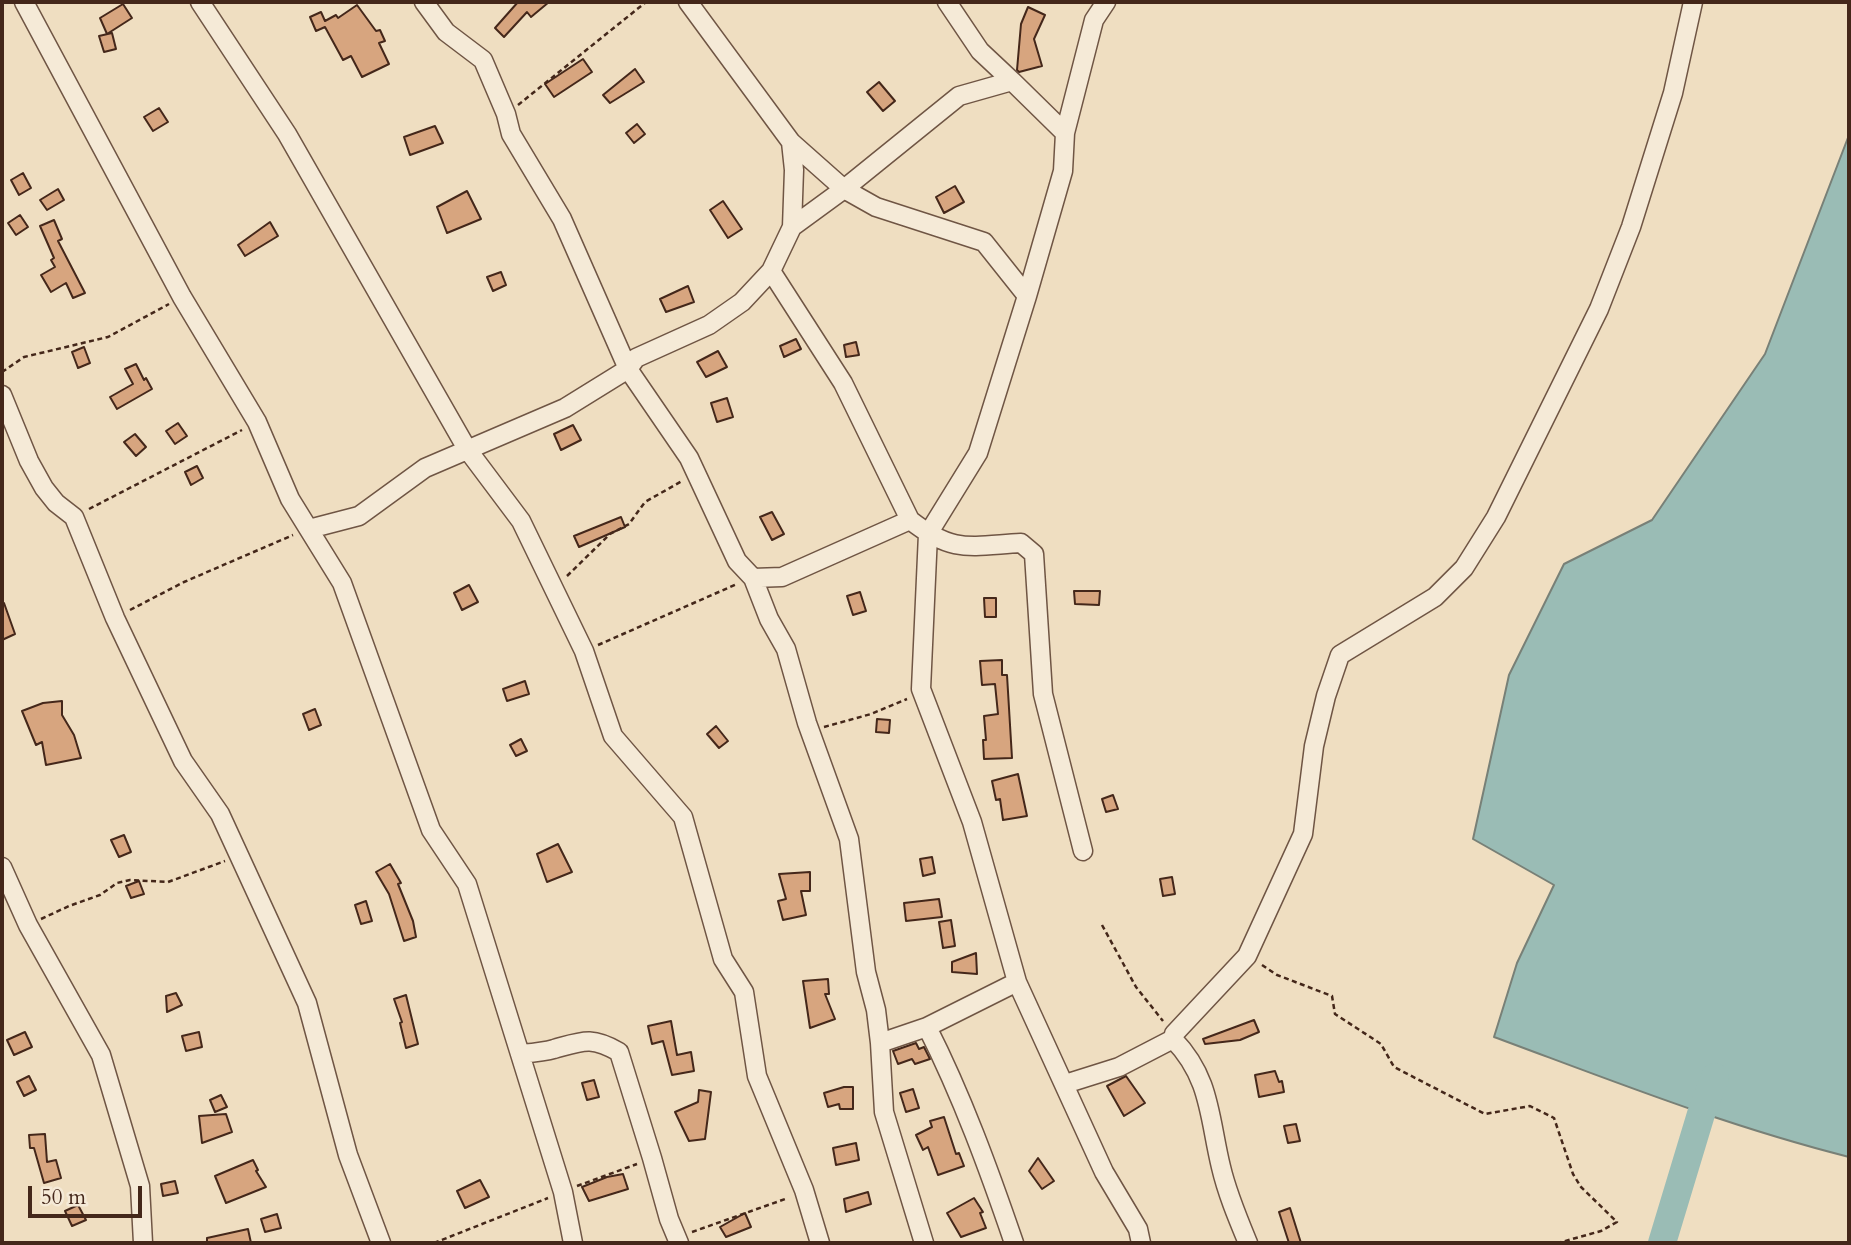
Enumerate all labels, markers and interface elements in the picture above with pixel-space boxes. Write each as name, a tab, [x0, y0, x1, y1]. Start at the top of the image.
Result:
scale bar	[32, 1172, 145, 1216]
text: 50 m	[41, 1183, 86, 1212]

